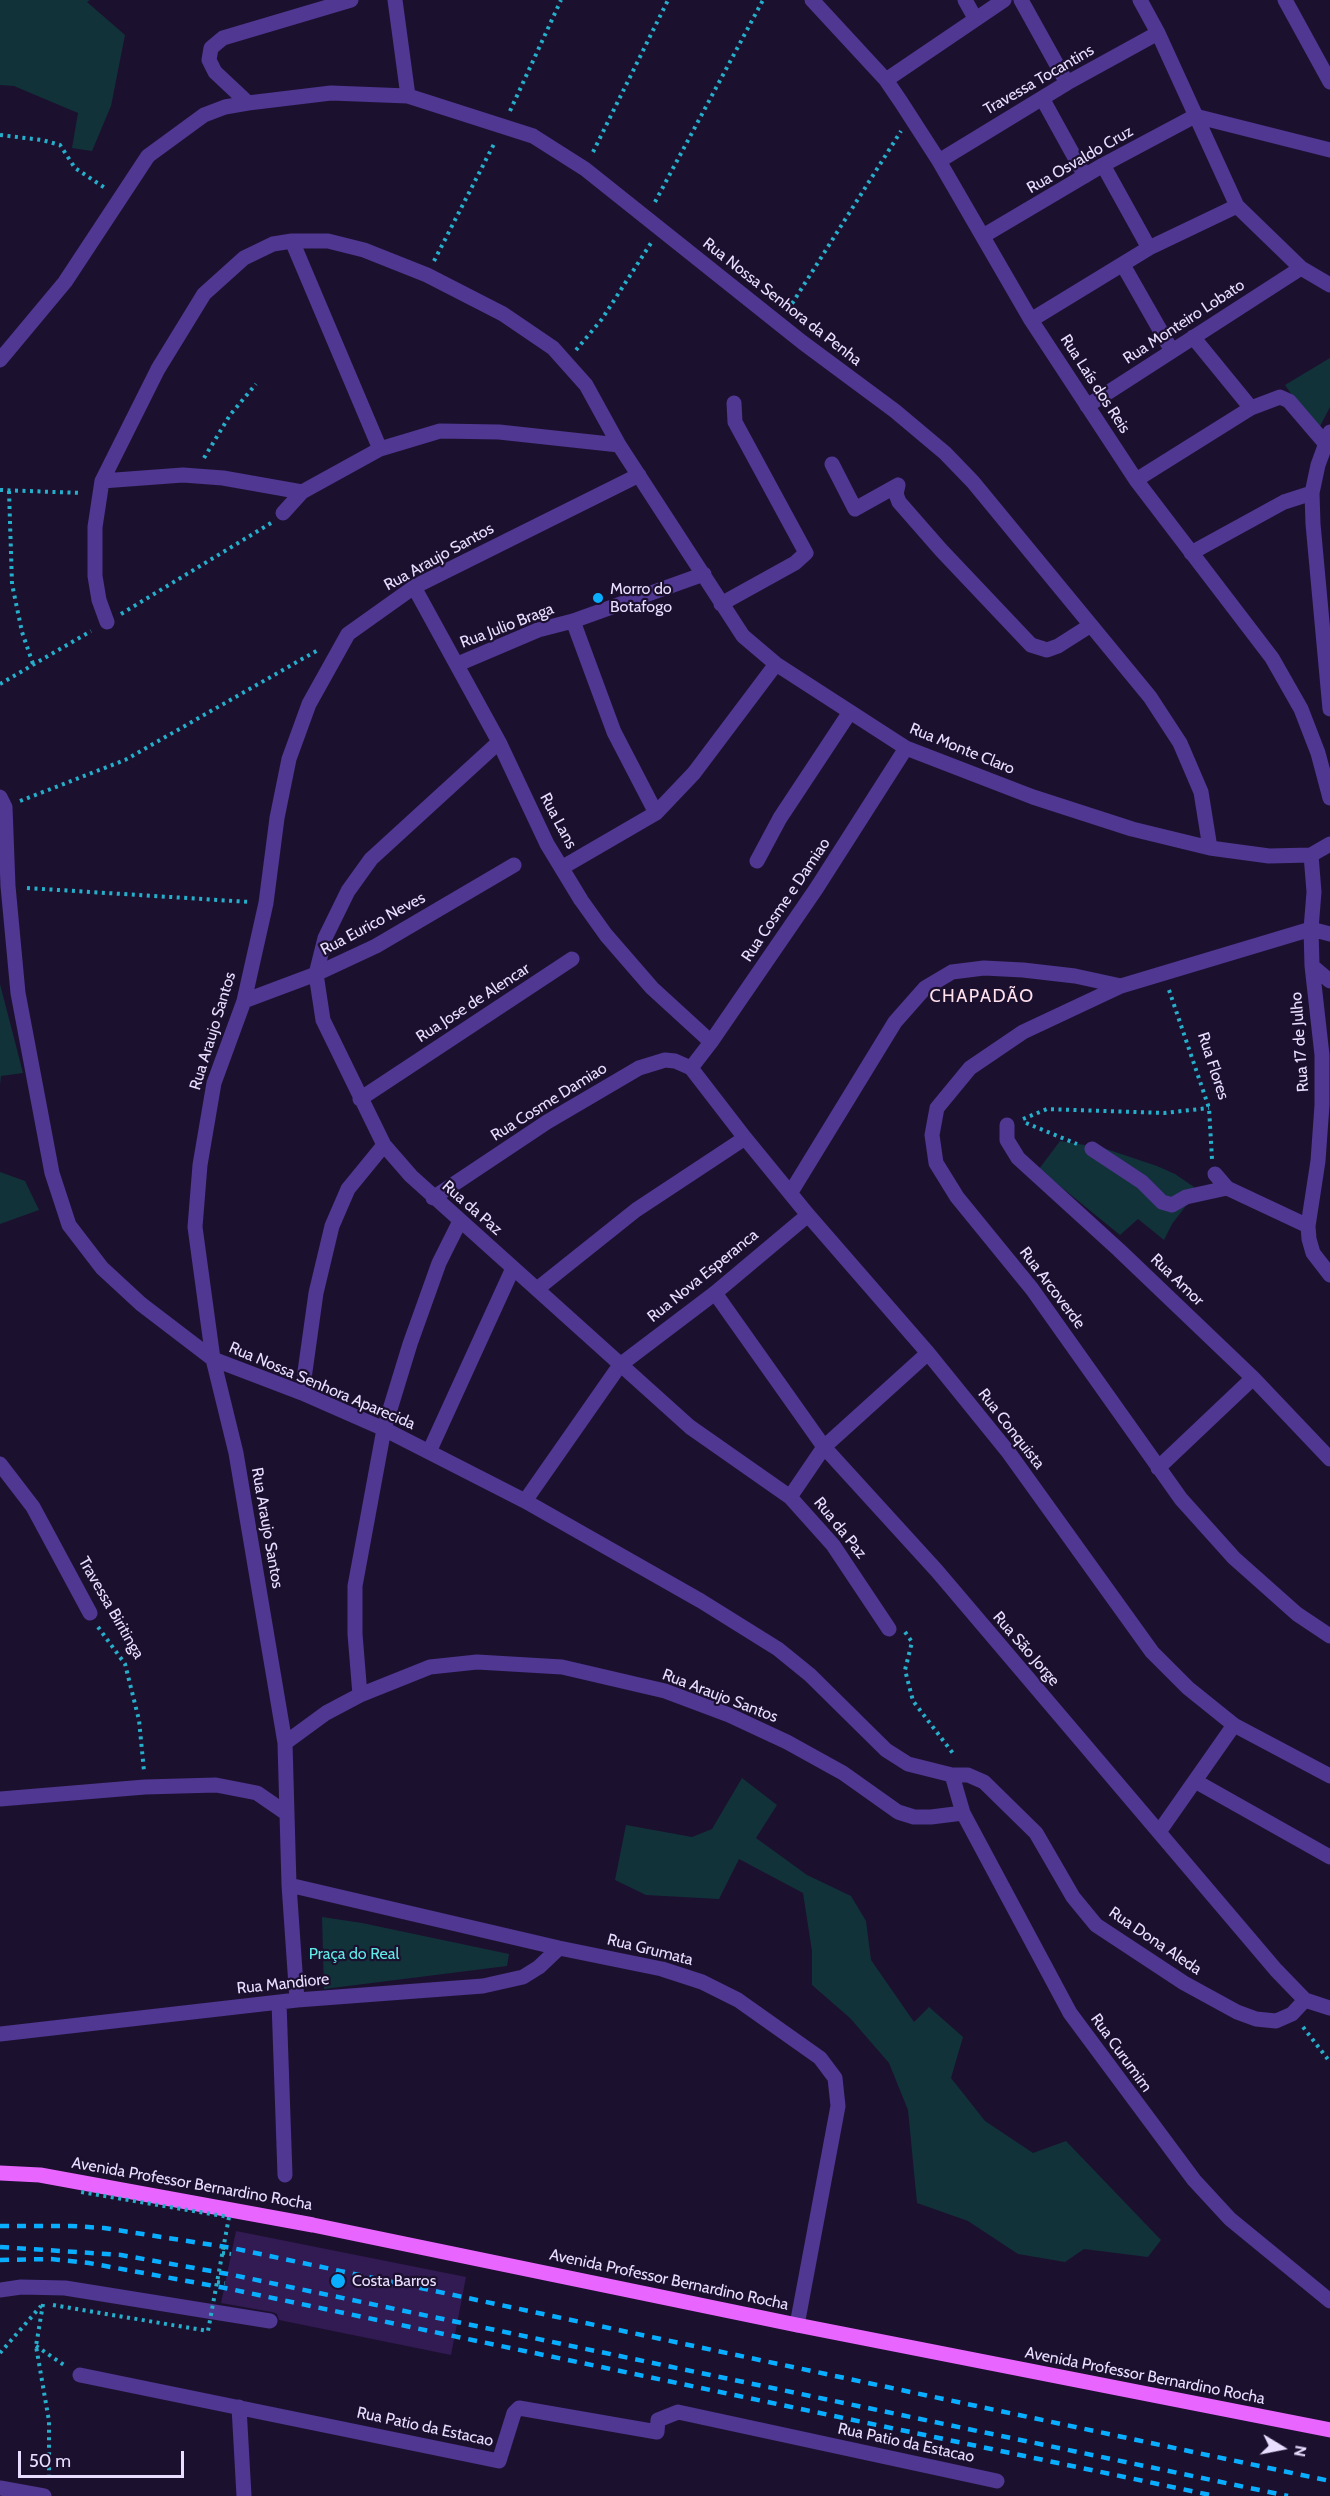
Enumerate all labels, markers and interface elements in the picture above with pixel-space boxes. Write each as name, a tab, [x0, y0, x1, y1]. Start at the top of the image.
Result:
street label: Travessa Tocantins	[980, 41, 1098, 119]
street label: Rua Osvaldo Cruz	[1024, 122, 1136, 198]
street label: Rua Nossa Senhora da Penha	[699, 234, 865, 370]
street label: Rua Monteiro Lobato	[1120, 276, 1248, 368]
street label: Rua Laís dos Reis	[1056, 331, 1134, 437]
street label: Rua Araujo Santos	[381, 519, 497, 595]
place label: Morro do Botafogo	[610, 579, 672, 617]
marker: Morro do Botafogo	[591, 591, 605, 605]
street label: Rua Julio Braga	[457, 599, 557, 653]
street label: Rua Monte Claro	[907, 719, 1017, 779]
street label: Rua Lans	[535, 790, 581, 852]
street label: Rua Cosme e Damiao	[738, 835, 834, 965]
street label: Rua Eurico Neves	[317, 888, 429, 960]
street label: Rua Jose de Alencar	[413, 959, 533, 1047]
street label: Rua Araujo Santos	[186, 970, 240, 1092]
district label: CHAPADÃO	[929, 986, 1035, 1008]
street label: Rua 17 de Julho	[1287, 991, 1313, 1093]
street label: Rua Flores	[1193, 1030, 1233, 1102]
street label: Rua Cosme Damiao	[487, 1059, 611, 1145]
street label: Rua da Paz	[438, 1177, 506, 1239]
street label: Rua Nova Esperanca	[644, 1225, 762, 1327]
street label: Rua Arcoverde	[1015, 1243, 1089, 1333]
street label: Rua Amor	[1146, 1250, 1208, 1310]
street label: Rua Nossa Senhora Aparecida	[226, 1338, 418, 1434]
street label: Rua Conquista	[974, 1385, 1048, 1473]
street label: Rua Araujo Santos	[247, 1466, 287, 1590]
street label: Rua da Paz	[809, 1493, 871, 1563]
street label: Travessa Biritinga	[74, 1554, 148, 1662]
street label: Rua São Jorge	[988, 1608, 1064, 1690]
street label: Rua Araujo Santos	[659, 1665, 781, 1727]
street label: Rua Dona Aleda	[1105, 1903, 1205, 1979]
street label: Rua Grumata	[605, 1930, 695, 1970]
park label: Praça do Real	[309, 1944, 399, 1964]
street label: Rua Mandiore	[236, 1970, 330, 1998]
street label: Rua Curumim	[1086, 2010, 1156, 2096]
street label: Avenida Professor Bernardino Rocha	[70, 2153, 314, 2215]
street label: Avenida Professor Bernardino Rocha	[548, 2245, 790, 2315]
place label: Costa Barros	[352, 2271, 436, 2291]
marker: Costa Barros	[329, 2272, 347, 2290]
street label: Avenida Professor Bernardino Rocha	[1023, 2343, 1267, 2409]
street label: Rua Patio da Estacao	[355, 2403, 495, 2451]
north arrow	[1252, 2418, 1312, 2478]
street label: Rua Patio da Estacao	[836, 2419, 976, 2467]
scale bar	[21, 2439, 188, 2477]
text: N	[1290, 2444, 1311, 2458]
text: 50 m	[29, 2450, 71, 2472]

